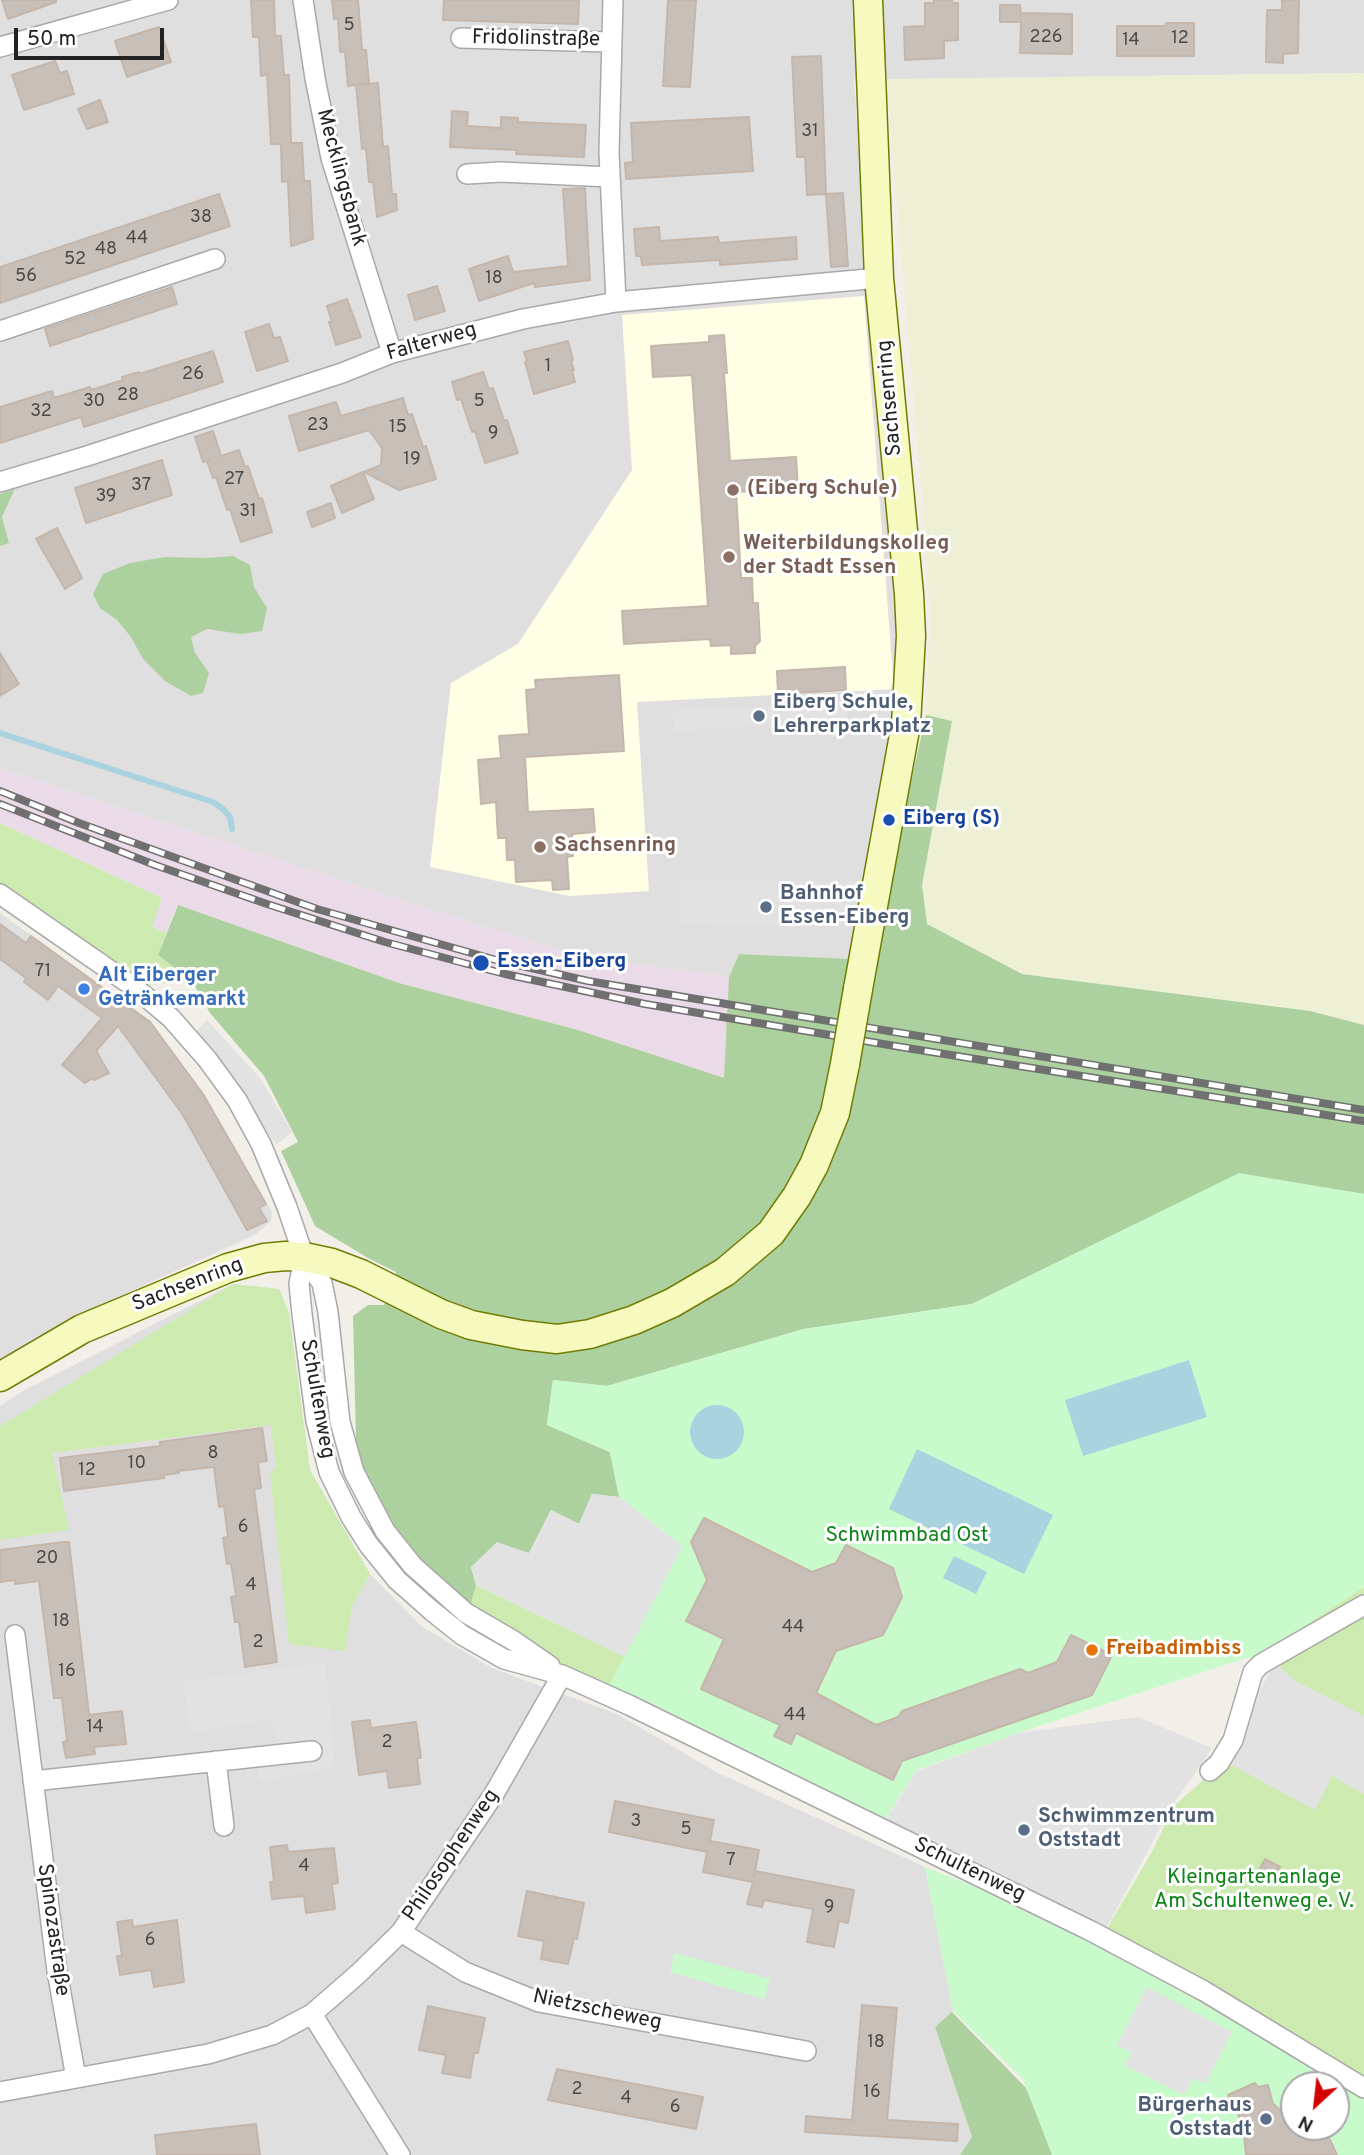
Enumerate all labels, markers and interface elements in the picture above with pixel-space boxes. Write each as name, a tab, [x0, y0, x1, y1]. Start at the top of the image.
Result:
scale bar	[18, 14, 168, 58]
house number: 5	[343, 15, 355, 37]
text: 50 m	[27, 26, 76, 53]
street label: Fridolinstraße	[472, 26, 600, 54]
house number: 226	[1030, 27, 1062, 49]
house number: 12	[1171, 28, 1189, 50]
house number: 14	[1122, 30, 1140, 52]
street label: Mecklingsbank	[310, 107, 370, 249]
house number: 31	[801, 121, 819, 143]
house number: 38	[190, 207, 212, 229]
house number: 44	[126, 228, 148, 250]
house number: 48	[95, 239, 117, 261]
house number: 52	[64, 249, 86, 271]
house number: 56	[15, 266, 37, 288]
house number: 18	[485, 268, 503, 290]
street label: Falterweg	[384, 318, 480, 368]
street label: Sachsenring	[873, 339, 909, 457]
house number: 1	[545, 356, 551, 378]
house number: 26	[182, 364, 204, 386]
house number: 28	[117, 385, 139, 407]
house number: 30	[83, 391, 105, 413]
house number: 5	[473, 391, 485, 413]
house number: 32	[30, 401, 52, 423]
house number: 23	[307, 415, 329, 437]
house number: 15	[389, 417, 407, 439]
house number: 9	[488, 423, 498, 445]
house number: 19	[403, 449, 421, 471]
house number: 27	[224, 469, 244, 491]
house number: 37	[131, 475, 151, 497]
place label: (Eiberg Schule)	[747, 477, 898, 503]
marker: (Eiberg Schule)	[725, 482, 741, 498]
house number: 39	[95, 486, 117, 508]
house number: 31	[239, 501, 257, 523]
place label: Weiterbildungskolleg der Stadt Essen	[743, 532, 949, 582]
marker: Weiterbildungskolleg der Stadt Essen	[721, 549, 737, 565]
place label: Eiberg Schule, Lehrerparkplatz	[773, 691, 931, 741]
marker: Eiberg Schule, Lehrerparkplatz	[751, 708, 767, 724]
place label: Eiberg (S)	[903, 807, 1000, 833]
marker: Eiberg (S)	[881, 812, 897, 828]
place label: Sachsenring	[554, 834, 676, 860]
marker: Sachsenring	[532, 839, 548, 855]
place label: Bahnhof Essen-Eiberg	[780, 882, 909, 932]
marker: Bahnhof Essen-Eiberg	[758, 899, 774, 915]
place label: Essen-Eiberg	[497, 950, 626, 976]
marker: Essen-Eiberg	[471, 953, 491, 973]
house number: 71	[35, 961, 51, 983]
place label: Alt Eiberger Getränkemarkt	[98, 964, 246, 1014]
marker: Alt Eiberger Getränkemarkt	[76, 981, 92, 997]
street label: Sachsenring	[129, 1253, 247, 1319]
street label: Schultenweg	[293, 1337, 339, 1461]
house number: 8	[208, 1443, 218, 1465]
house number: 10	[128, 1453, 146, 1475]
house number: 12	[78, 1460, 96, 1482]
house number: 6	[238, 1517, 248, 1539]
park label: Schwimmbad Ost	[825, 1524, 989, 1550]
house number: 20	[36, 1548, 58, 1570]
house number: 4	[245, 1575, 257, 1597]
house number: 18	[52, 1611, 70, 1633]
house number: 44	[782, 1617, 804, 1639]
house number: 2	[252, 1632, 264, 1654]
place label: Freibadimbiss	[1106, 1637, 1241, 1663]
marker: Freibadimbiss	[1084, 1642, 1100, 1658]
house number: 16	[58, 1661, 76, 1683]
house number: 44	[784, 1705, 806, 1727]
house number: 14	[86, 1717, 104, 1739]
house number: 2	[381, 1732, 393, 1754]
street label: Philosophenweg	[398, 1785, 506, 1927]
place label: Schwimmzentrum Oststadt	[1038, 1805, 1215, 1855]
house number: 3	[631, 1811, 641, 1833]
house number: 5	[680, 1819, 692, 1841]
marker: Schwimmzentrum Oststadt	[1016, 1822, 1032, 1838]
street label: Schultenweg	[909, 1833, 1029, 1909]
house number: 7	[726, 1850, 736, 1872]
house number: 4	[298, 1856, 310, 1878]
street label: Spinozastraße	[30, 1862, 74, 1998]
park label: Kleingartenanlage Am Schultenweg e. V.	[1154, 1866, 1354, 1916]
house number: 9	[824, 1897, 834, 1919]
house number: 6	[145, 1930, 155, 1952]
street label: Nietzscheweg	[530, 1985, 664, 2037]
house number: 18	[867, 2032, 885, 2054]
north arrow	[1280, 2071, 1350, 2141]
house number: 2	[571, 2079, 583, 2101]
house number: 16	[863, 2082, 881, 2104]
house number: 4	[620, 2088, 632, 2110]
place label: Bürgerhaus Oststadt	[1138, 2094, 1252, 2144]
house number: 6	[670, 2097, 680, 2119]
text: N	[1295, 2109, 1318, 2137]
marker: Bürgerhaus Oststadt	[1258, 2111, 1274, 2127]

